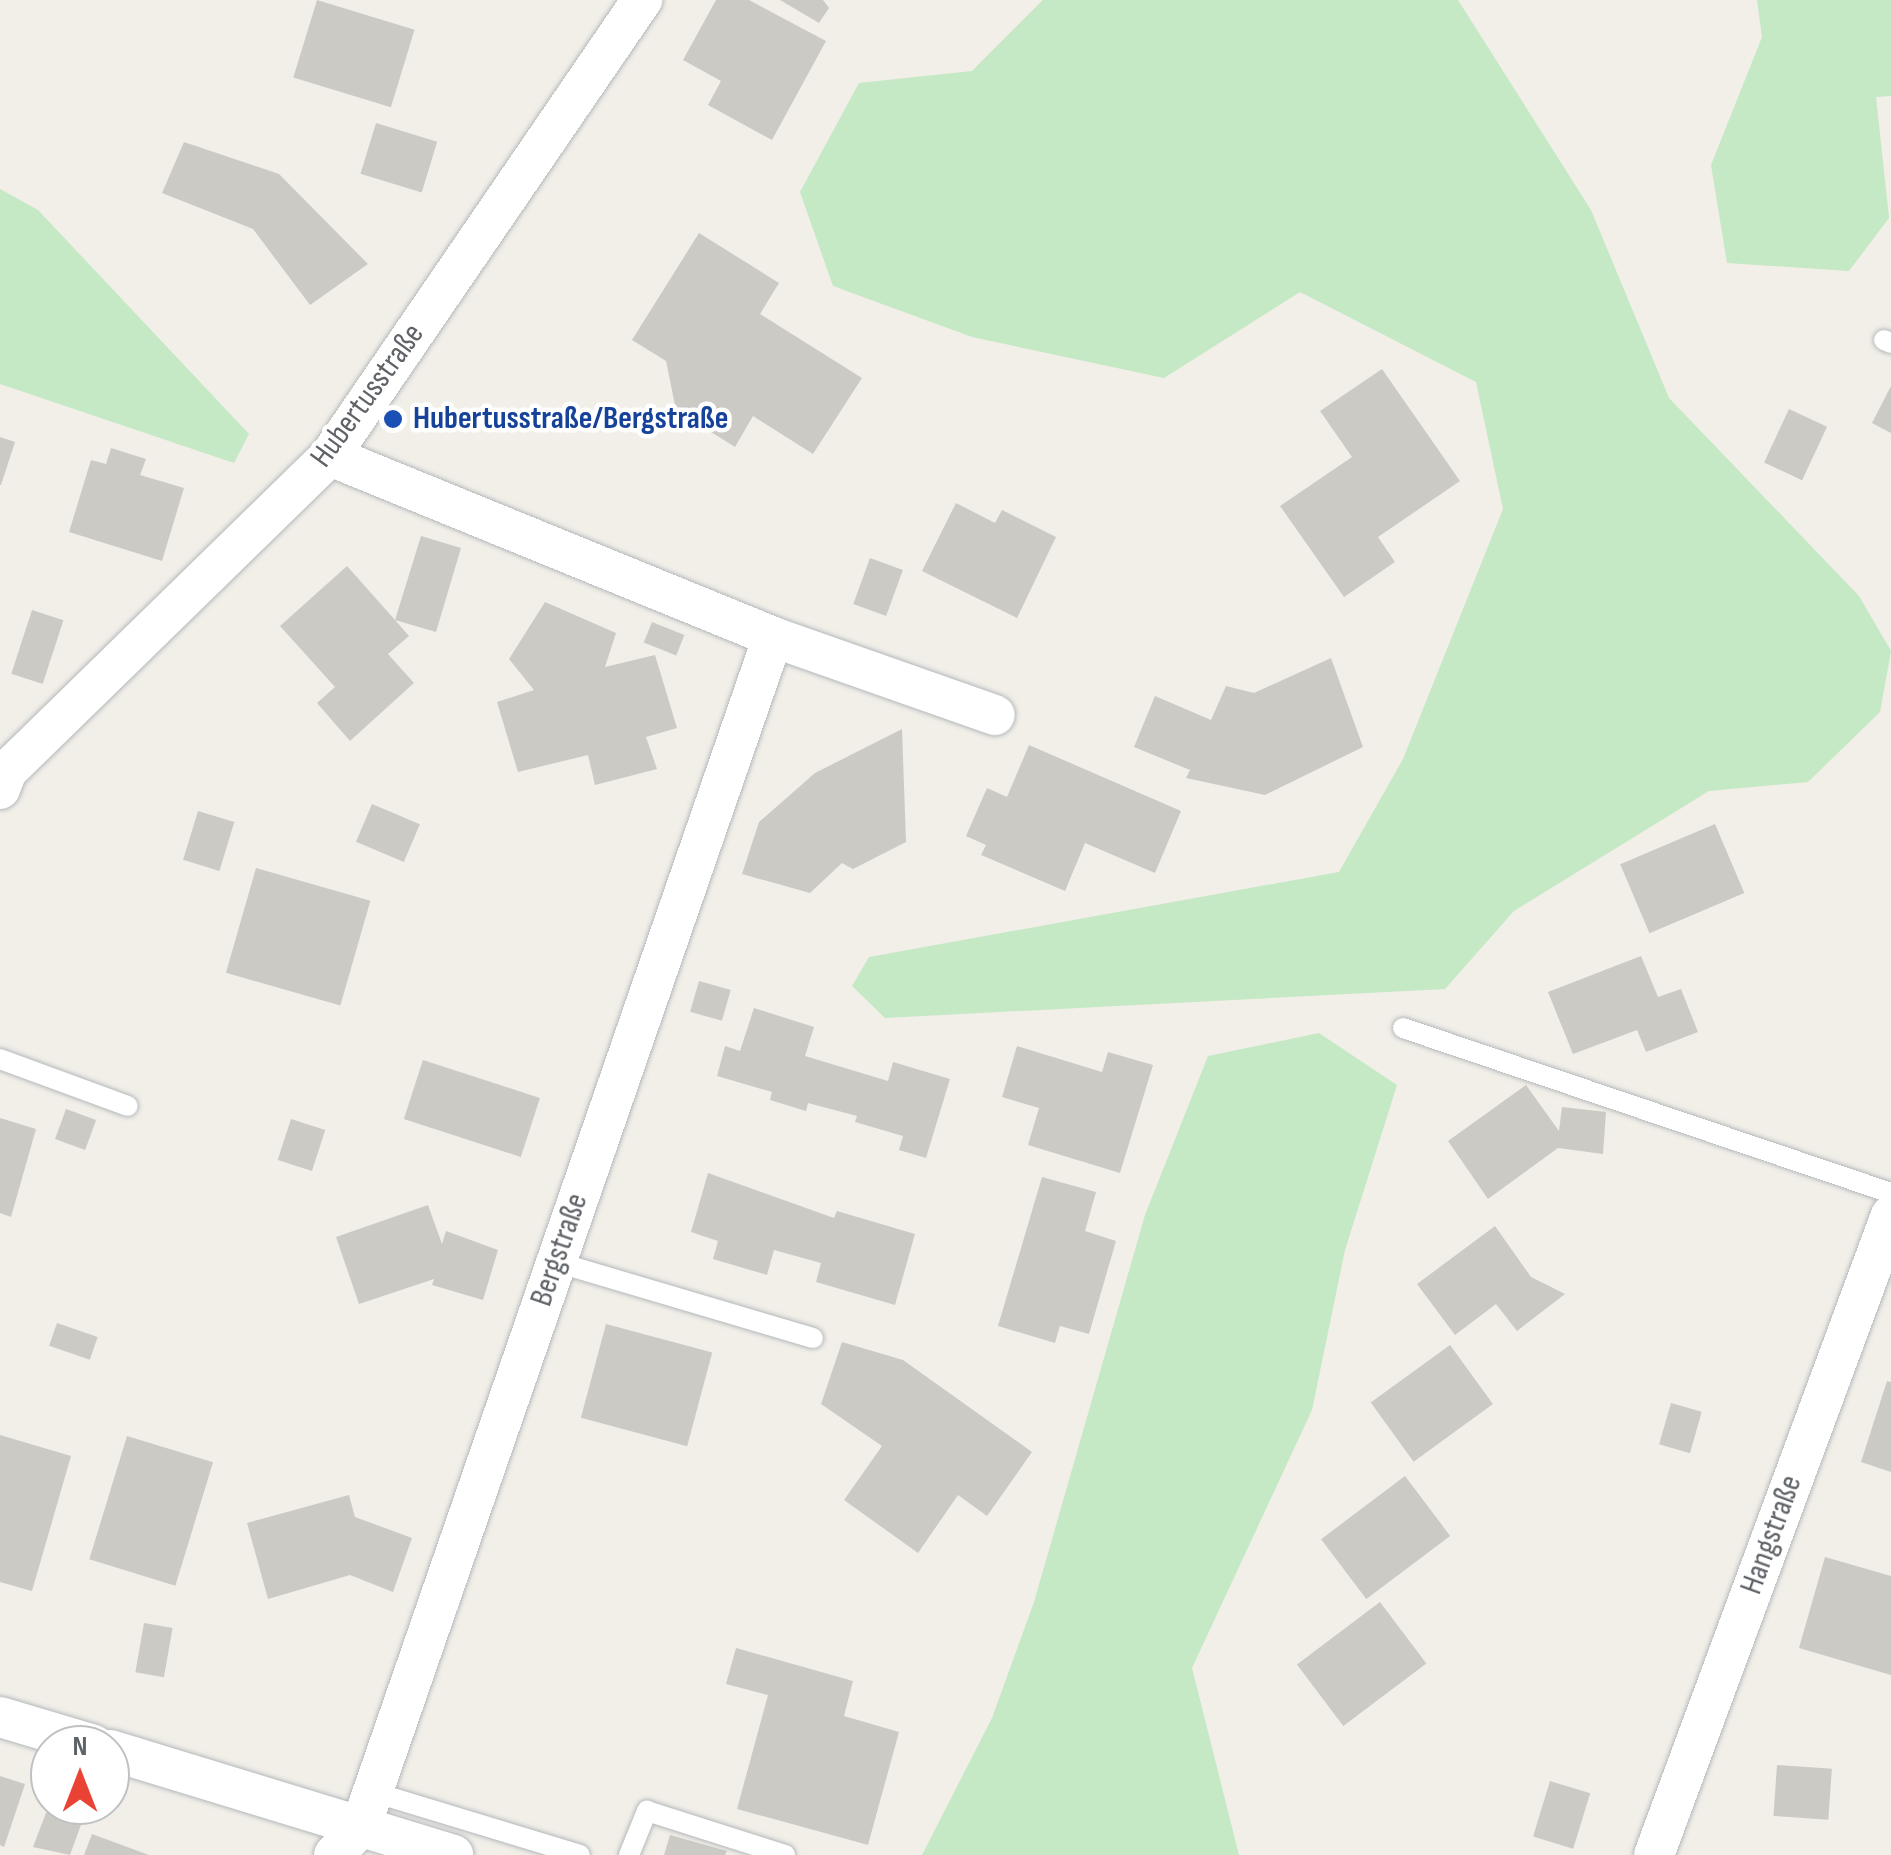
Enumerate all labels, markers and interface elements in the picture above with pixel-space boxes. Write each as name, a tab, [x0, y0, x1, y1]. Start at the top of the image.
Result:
street label: Hubertusstraße	[303, 317, 433, 475]
place label: Hubertusstraße/Bergstraße	[413, 400, 728, 438]
marker: Hubertusstraße/Bergstraße	[382, 408, 404, 430]
street label: Bergstraße	[523, 1189, 597, 1311]
street label: Hangstraße	[1733, 1470, 1811, 1600]
north arrow	[30, 1725, 130, 1825]
text: N	[73, 1730, 87, 1763]

